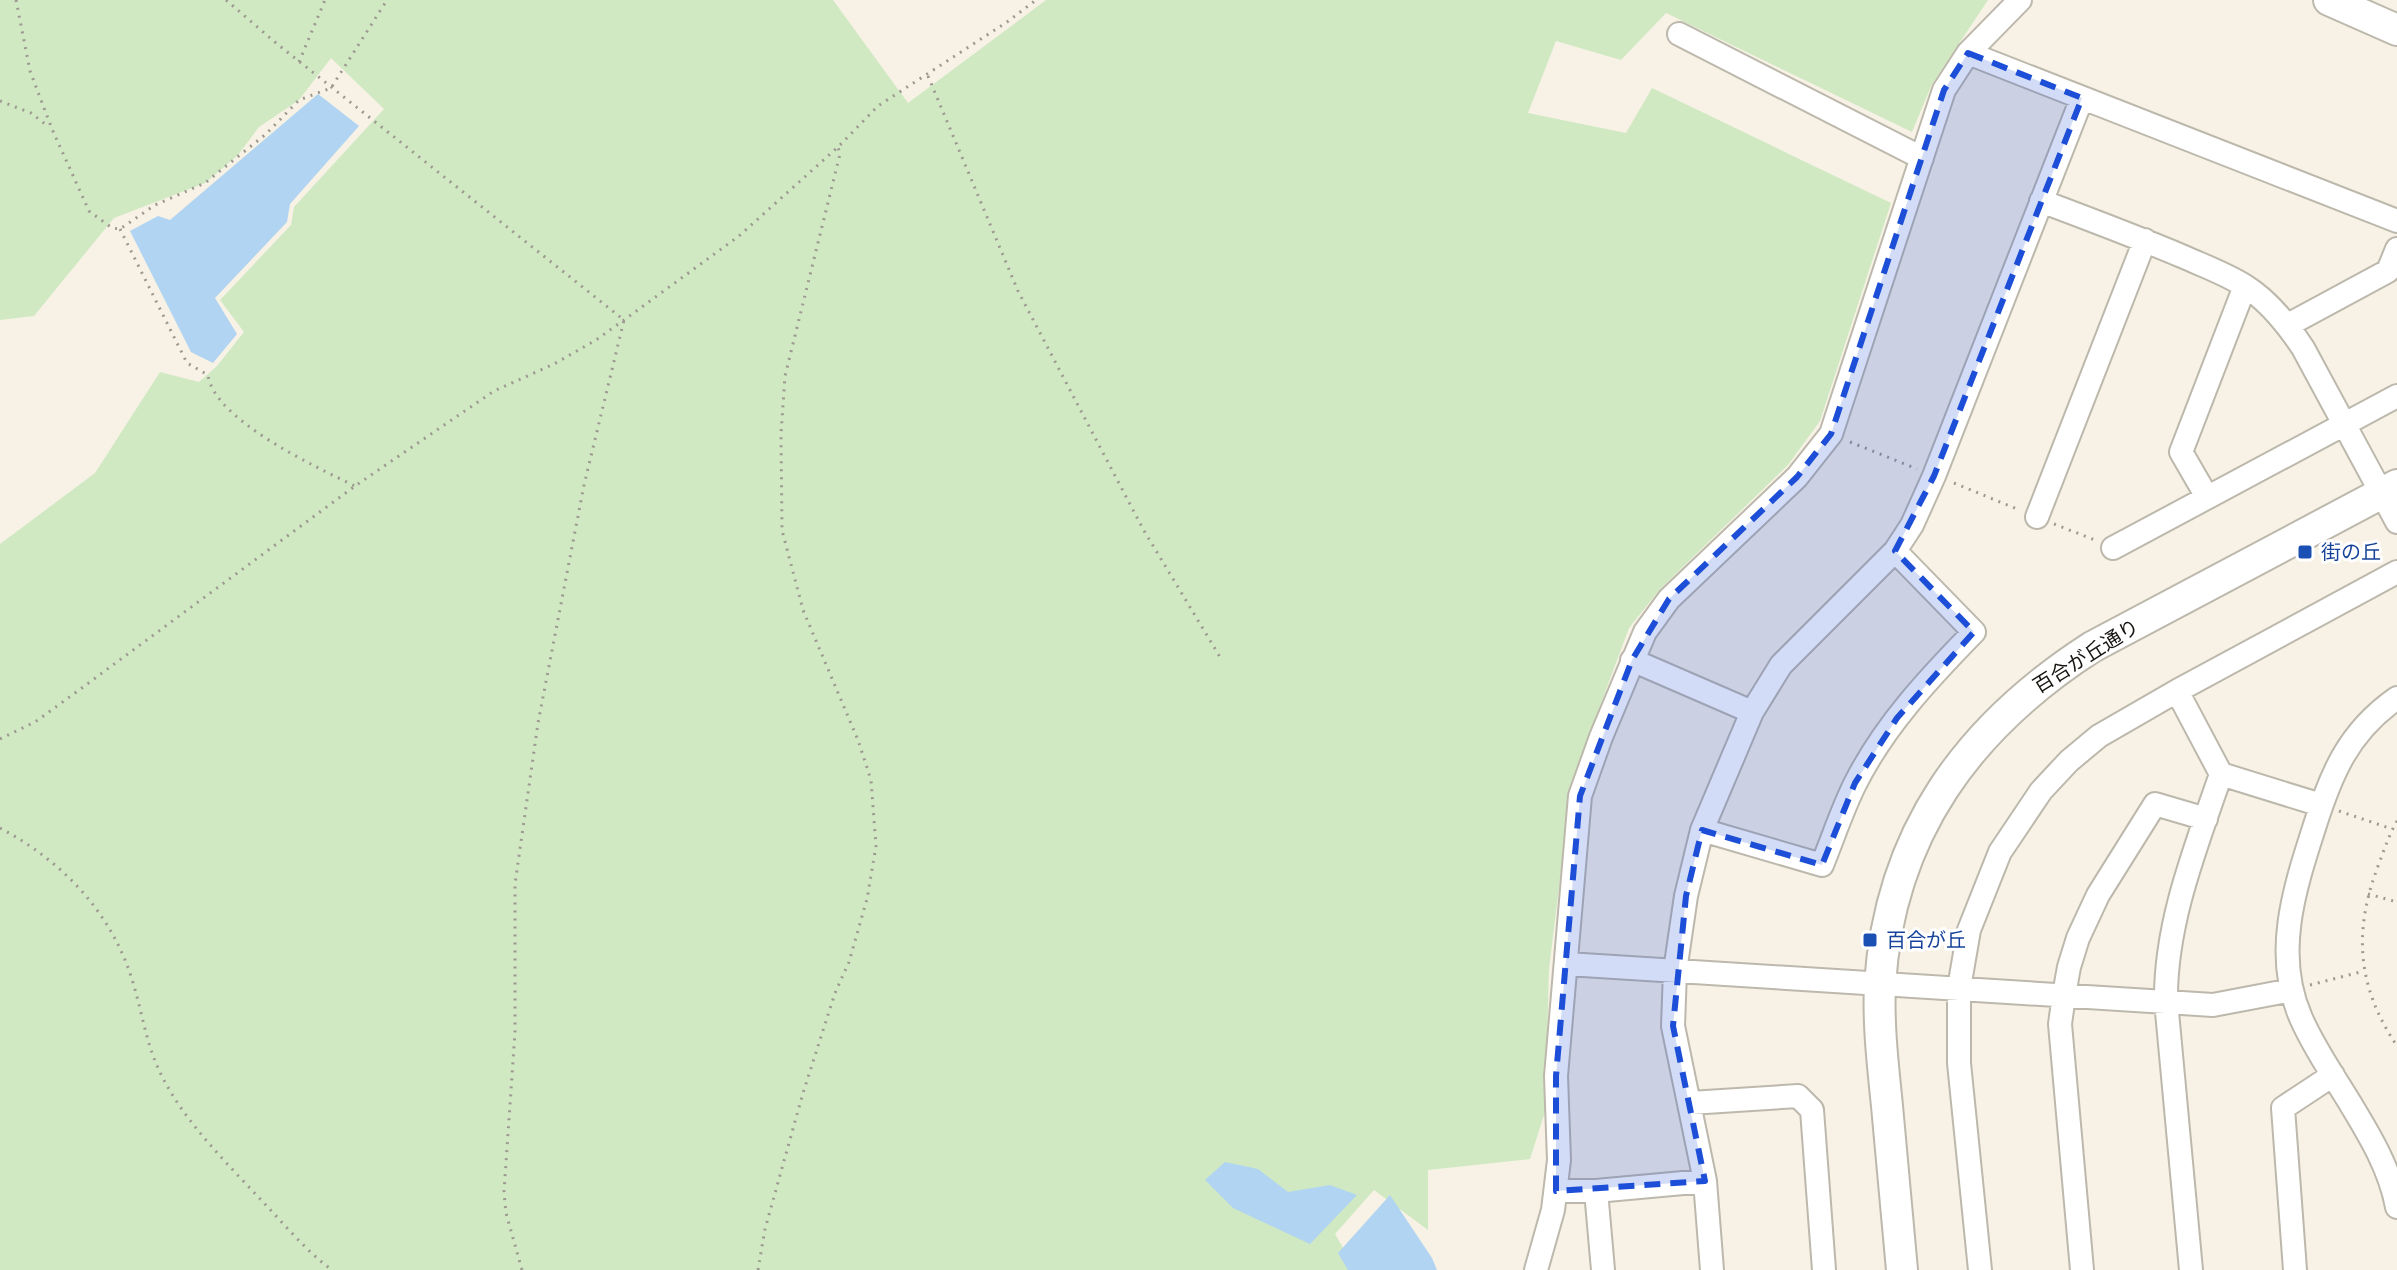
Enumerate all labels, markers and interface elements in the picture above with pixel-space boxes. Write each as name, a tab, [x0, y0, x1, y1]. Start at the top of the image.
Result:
place label: 街の丘	[2321, 538, 2381, 566]
marker: 街の丘	[2296, 543, 2314, 561]
street label: 百合が丘通り	[2028, 612, 2144, 700]
place label: 百合が丘	[1886, 926, 1966, 954]
marker: 百合が丘	[1861, 931, 1879, 949]

